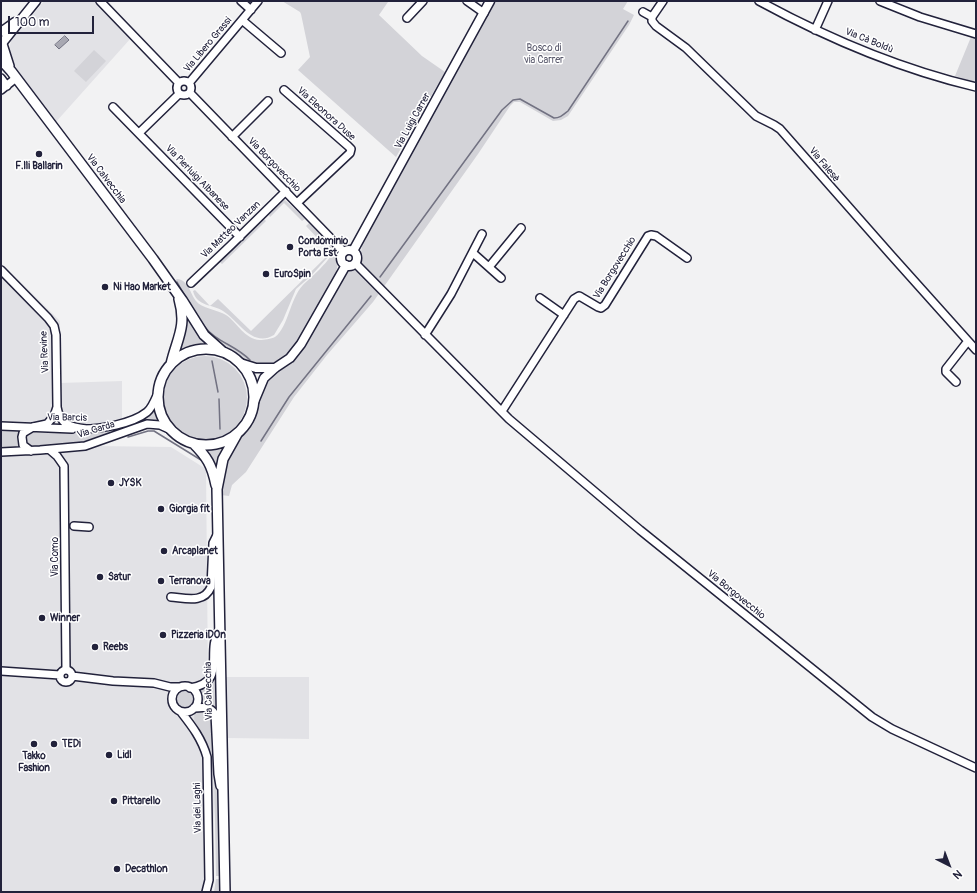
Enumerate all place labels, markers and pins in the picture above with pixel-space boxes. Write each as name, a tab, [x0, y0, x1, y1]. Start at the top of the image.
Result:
marker: F.lli Ballarin	[34, 149, 44, 159]
place label: F.lli Ballarin	[15, 160, 63, 172]
place label: Condominio Porta Est	[298, 235, 348, 258]
marker: Condominio Porta Est	[285, 242, 295, 252]
place label: EuroSpin	[274, 268, 311, 280]
marker: EuroSpin	[261, 269, 271, 279]
place label: Ni Hao Market	[113, 281, 171, 293]
marker: Ni Hao Market	[100, 282, 110, 292]
place label: JYSK	[119, 477, 141, 489]
marker: JYSK	[106, 478, 116, 488]
place label: Giorgia fit	[169, 503, 210, 515]
marker: Giorgia fit	[156, 504, 166, 514]
place label: Arcaplanet	[172, 545, 218, 557]
marker: Arcaplanet	[159, 546, 169, 556]
place label: Satur	[108, 571, 131, 583]
marker: Satur	[95, 572, 105, 582]
place label: Terranova	[169, 575, 211, 587]
marker: Terranova	[156, 576, 166, 586]
place label: Winner	[50, 612, 80, 624]
marker: Winner	[37, 613, 47, 623]
place label: Pizzeria iDOn	[171, 629, 226, 641]
marker: Pizzeria iDOn	[158, 630, 168, 640]
place label: Reebs	[103, 641, 128, 653]
marker: Reebs	[90, 642, 100, 652]
place label: TEDi	[62, 738, 81, 750]
marker: Takko Fashion	[29, 739, 39, 749]
marker: TEDi	[49, 739, 59, 749]
place label: Lidl	[117, 749, 132, 761]
place label: Takko Fashion	[18, 750, 50, 774]
marker: Lidl	[104, 750, 114, 760]
place label: Pittarello	[122, 795, 160, 807]
marker: Pittarello	[109, 796, 119, 806]
place label: Decathlon	[125, 863, 168, 875]
marker: Decathlon	[112, 864, 122, 874]

